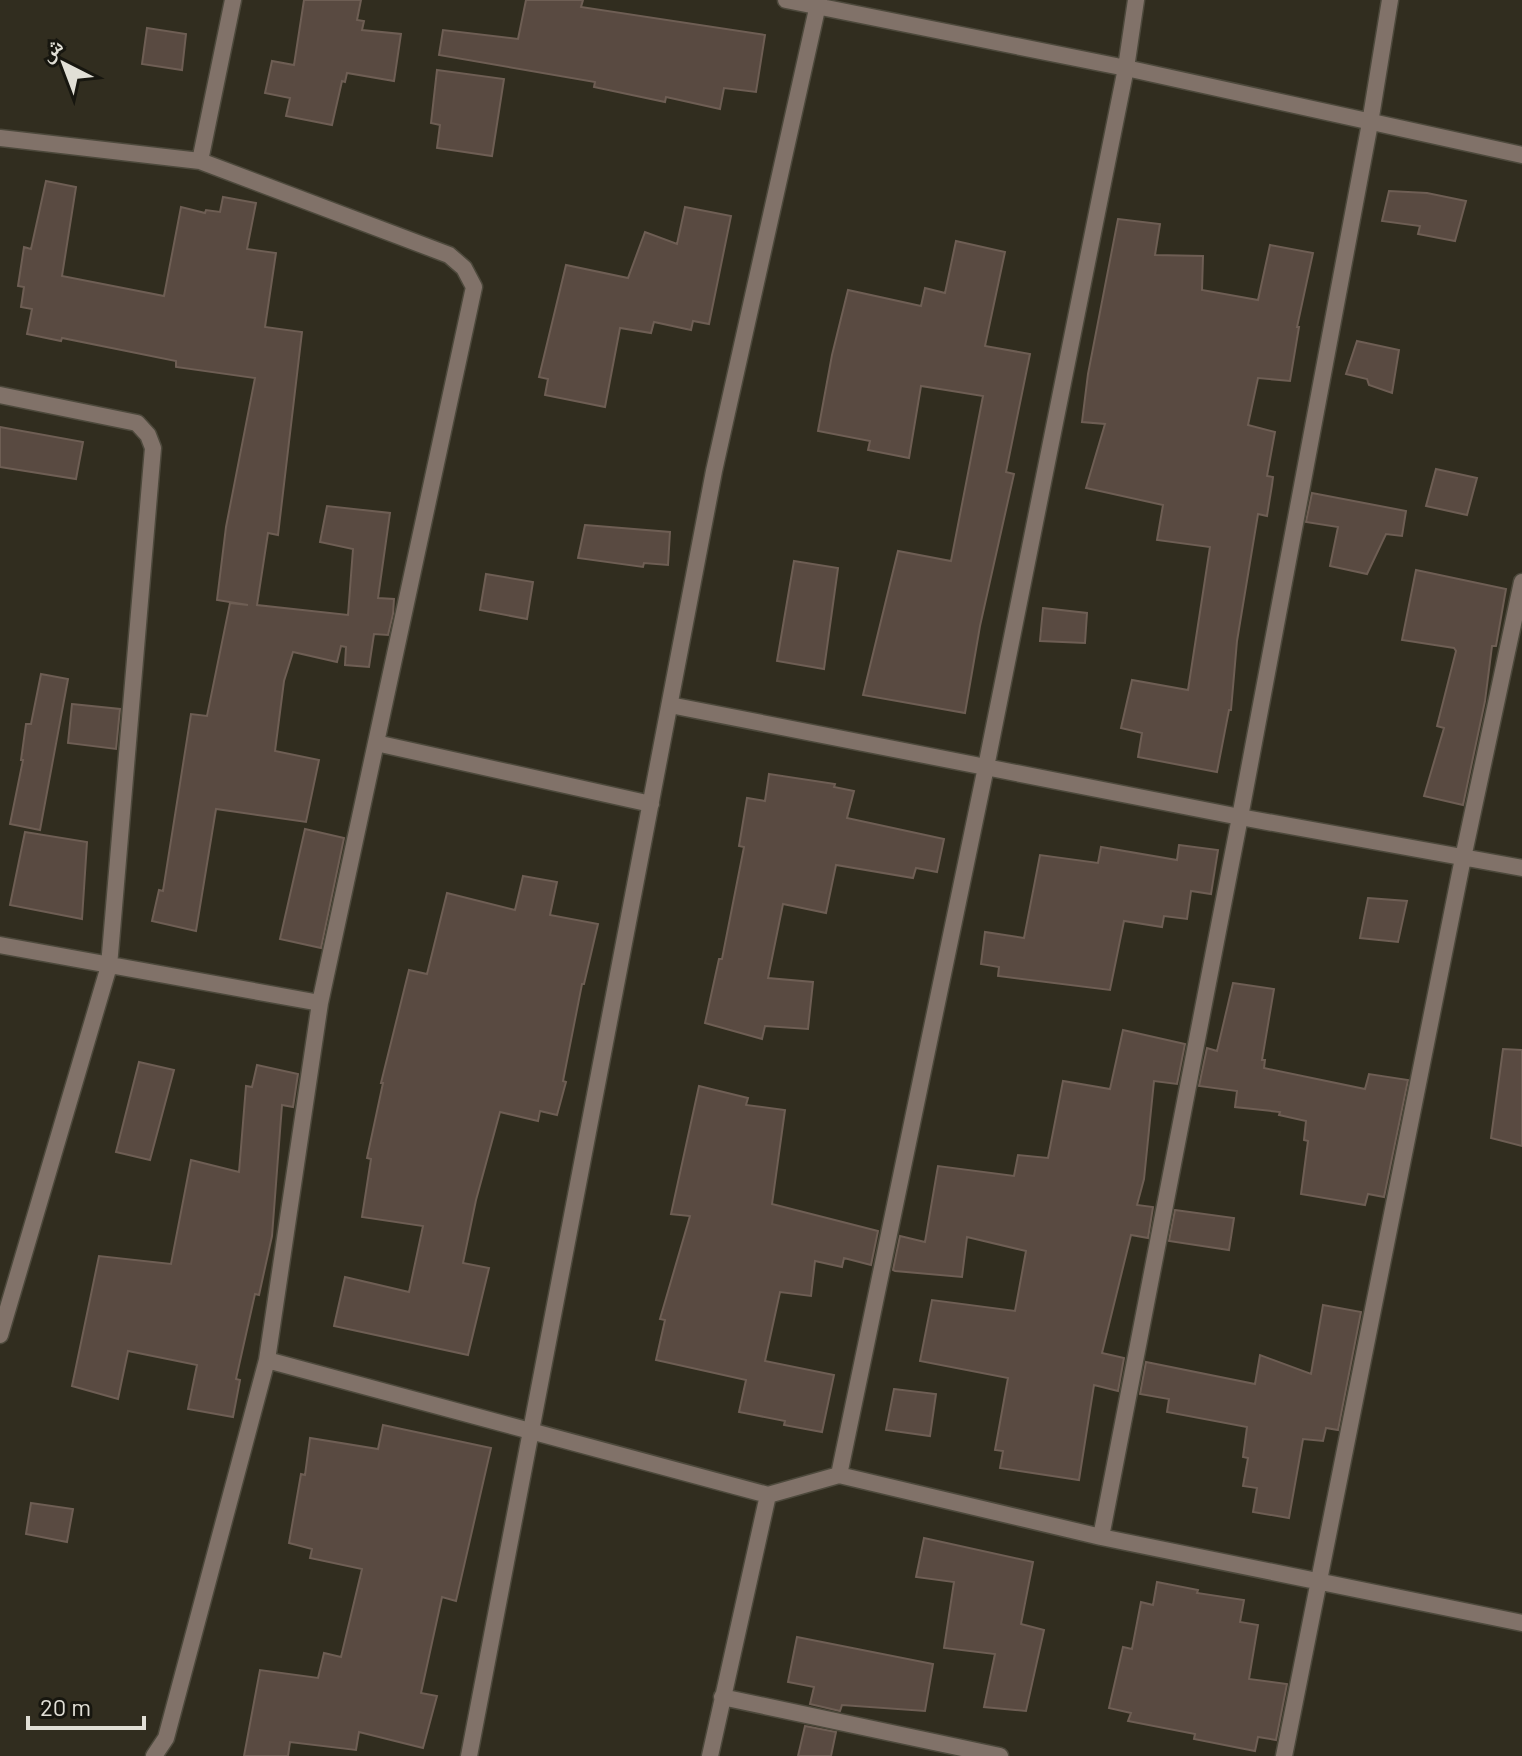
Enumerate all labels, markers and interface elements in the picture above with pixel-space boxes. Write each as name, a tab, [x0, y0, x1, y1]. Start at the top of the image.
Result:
north arrow	[24, 24, 104, 104]
text: ش	[33, 31, 69, 67]
scale bar	[28, 1680, 144, 1730]
text: 20 m	[40, 1692, 91, 1721]

